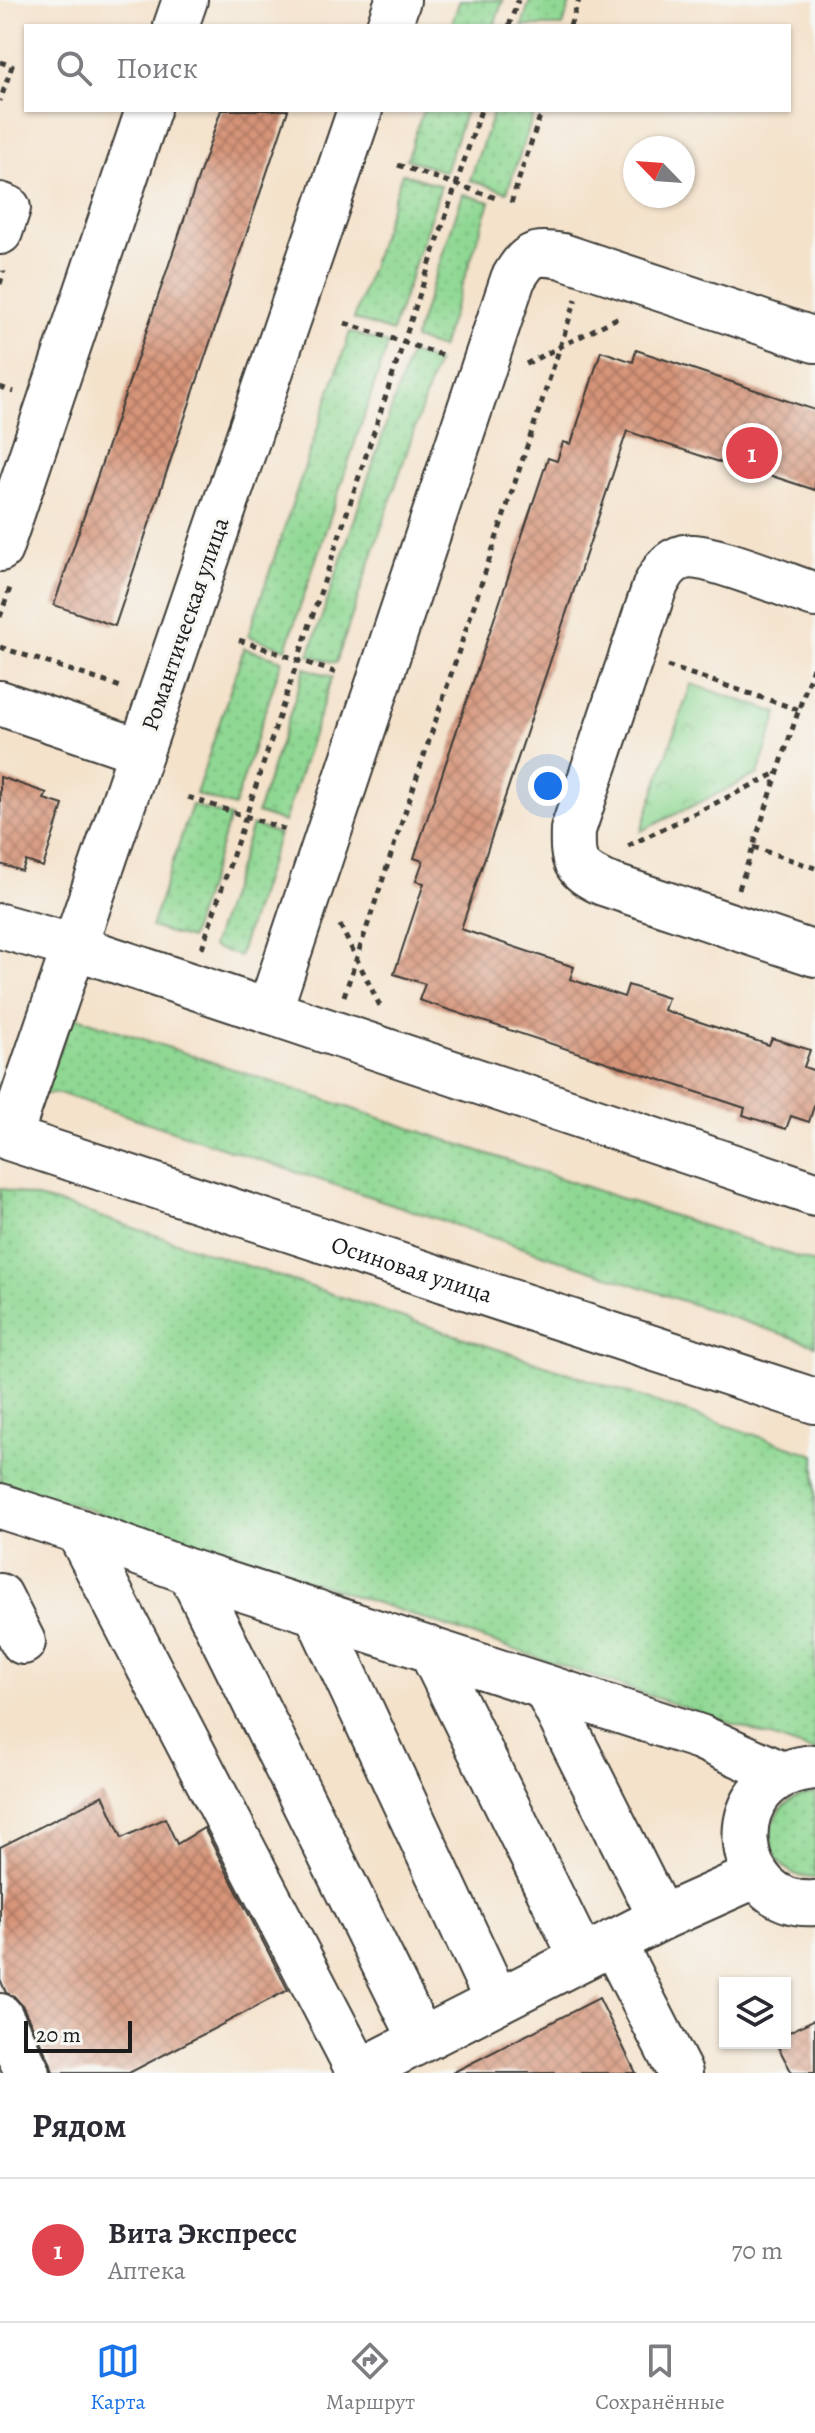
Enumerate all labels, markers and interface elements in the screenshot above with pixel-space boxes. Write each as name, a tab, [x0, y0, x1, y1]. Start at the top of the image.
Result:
search box	[24, 24, 791, 112]
icon: search	[52, 46, 96, 90]
text: Поиск	[116, 48, 198, 88]
north arrow	[623, 136, 695, 208]
pin: 1	[726, 423, 778, 483]
street label: Романтическая улица	[133, 513, 237, 735]
your location	[528, 766, 568, 806]
street label: Осиновая улица	[327, 1228, 496, 1311]
map controls	[719, 1977, 791, 2049]
button: layers	[719, 1977, 791, 2049]
scale bar	[24, 2017, 132, 2053]
text: 20 m	[36, 2020, 81, 2050]
text: Рядом	[32, 2102, 126, 2149]
text: Вита Экспресс	[108, 2213, 297, 2253]
text: 1	[53, 2233, 63, 2268]
text: 70 m	[731, 2233, 783, 2268]
text: Аптека	[108, 2253, 186, 2288]
tab: Карта	[90, 2339, 146, 2417]
tab: Маршрут	[326, 2339, 415, 2417]
tab: Сохранённые	[595, 2339, 725, 2417]

